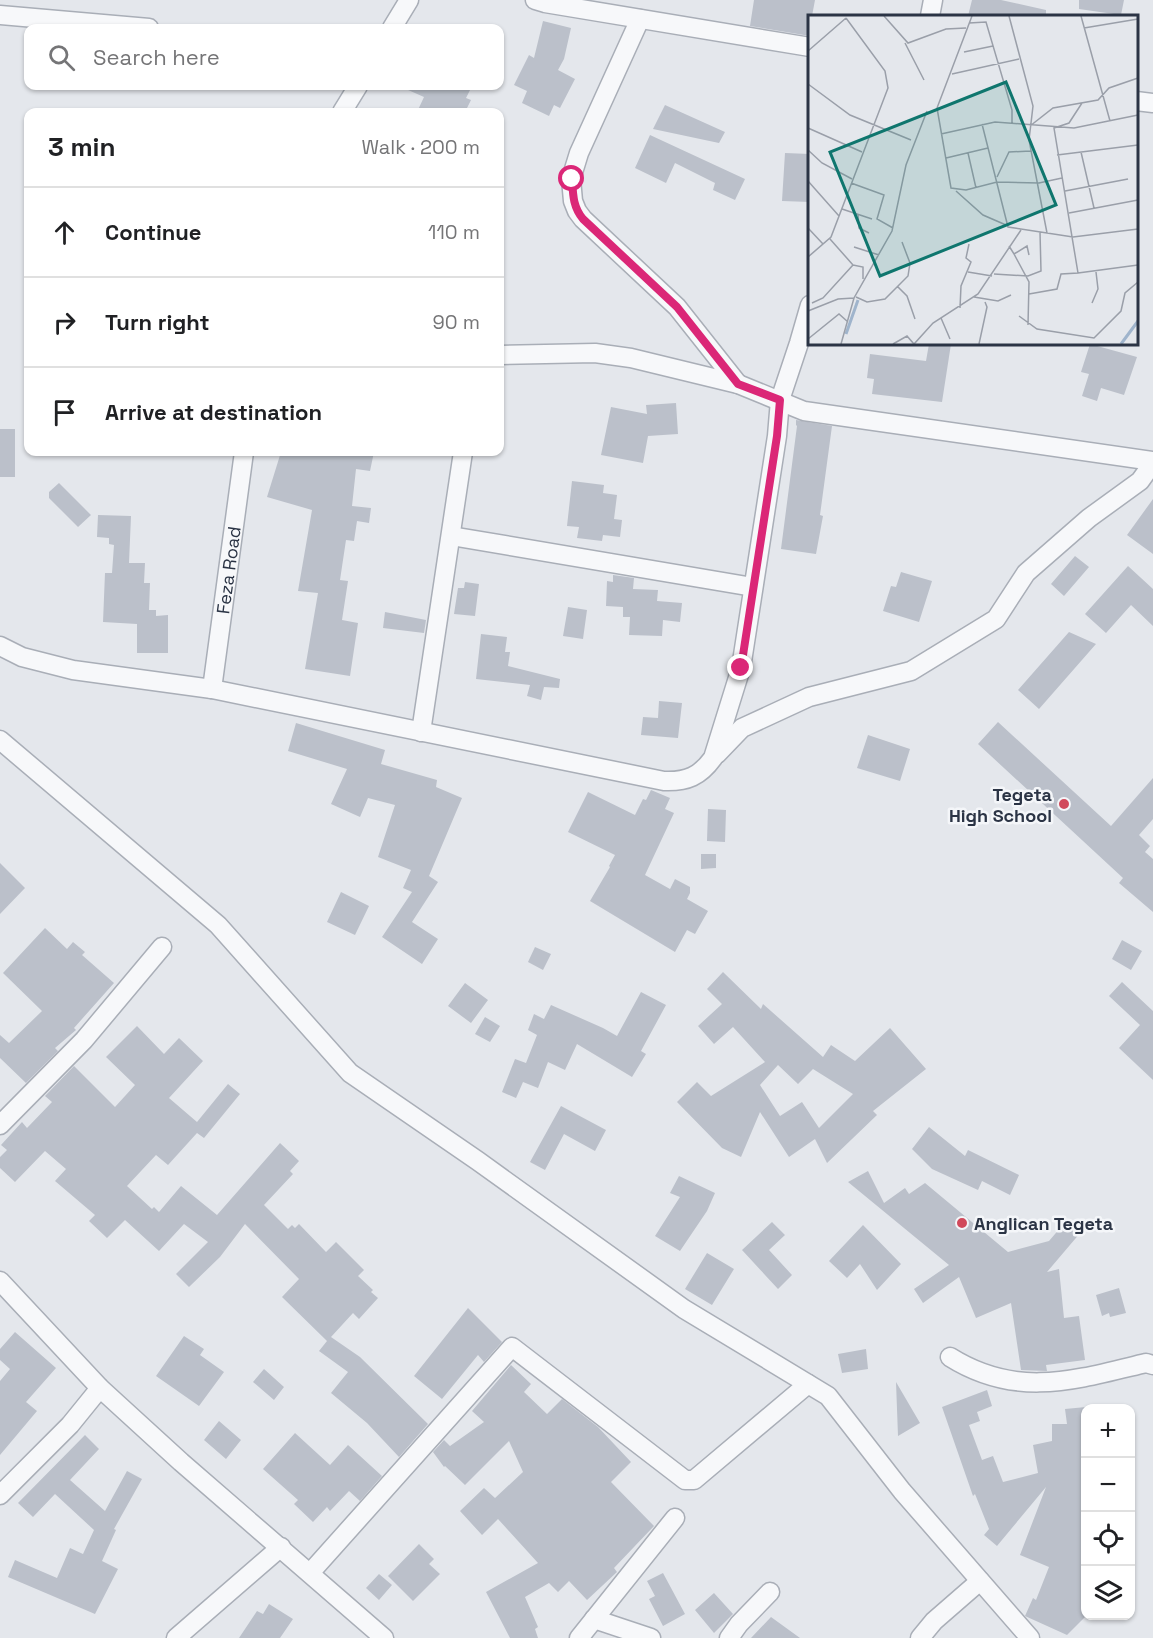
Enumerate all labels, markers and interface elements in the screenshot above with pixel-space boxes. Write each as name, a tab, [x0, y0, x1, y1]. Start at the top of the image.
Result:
inset map	[808, 15, 1138, 345]
search box	[24, 24, 504, 90]
icon: search	[45, 41, 78, 74]
text: Search here	[93, 43, 220, 71]
text: 3 min	[48, 130, 116, 164]
text: Walk · 200 m	[361, 134, 480, 160]
route start	[558, 165, 584, 191]
icon: ahead	[48, 216, 81, 249]
text: Continue	[105, 218, 201, 246]
text: 110 m	[428, 219, 480, 245]
icon: right	[48, 306, 81, 339]
text: Turn right	[105, 308, 210, 336]
text: 90 m	[433, 309, 480, 335]
icon: arrive	[48, 396, 81, 429]
text: Arrive at destination	[105, 398, 322, 426]
street label: Feza Road	[211, 525, 245, 615]
route end	[727, 654, 753, 680]
place label: Tegeta High School	[949, 783, 1053, 827]
marker: Tegeta High School	[1057, 797, 1071, 811]
place label: Anglican Tegeta	[974, 1212, 1114, 1235]
marker: Anglican Tegeta	[955, 1216, 969, 1230]
map controls	[1081, 1404, 1135, 1620]
button: +	[1081, 1404, 1135, 1458]
button: −	[1081, 1458, 1135, 1512]
button: locate	[1081, 1512, 1135, 1566]
button: layers	[1081, 1566, 1135, 1620]

